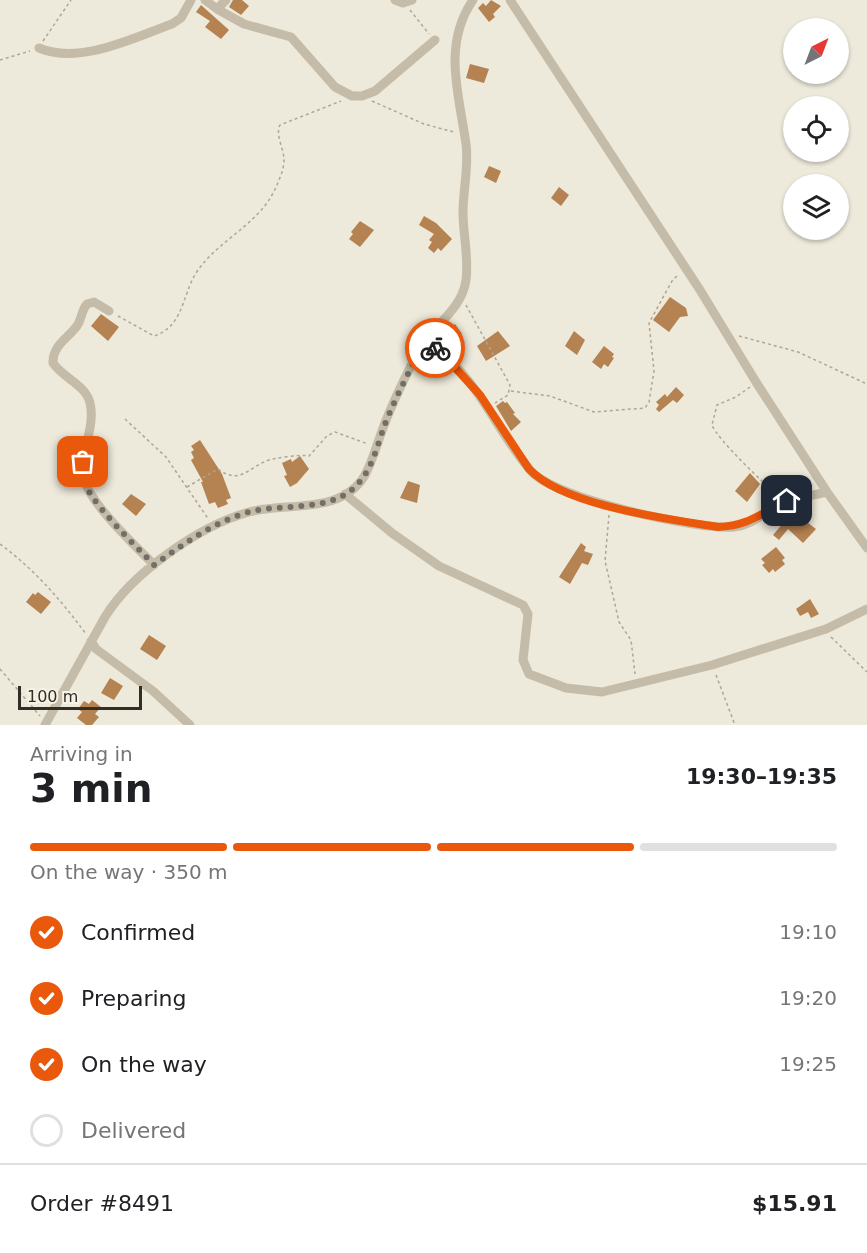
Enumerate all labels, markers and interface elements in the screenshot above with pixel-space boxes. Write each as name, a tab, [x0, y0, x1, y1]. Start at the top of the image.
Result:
north arrow	[783, 18, 849, 84]
map controls	[783, 18, 849, 240]
button: locate	[783, 96, 849, 162]
button: layers	[783, 174, 849, 240]
courier	[405, 318, 465, 378]
icon: bike	[419, 332, 452, 365]
pin	[57, 436, 108, 487]
icon: bag	[66, 445, 99, 478]
pin	[761, 475, 812, 526]
icon: home	[770, 484, 803, 517]
scale bar	[18, 683, 142, 710]
text: 100 m	[27, 687, 78, 706]
text: Arriving in	[30, 742, 133, 766]
text: 19:30–19:35	[686, 764, 837, 789]
text: 3 min	[30, 766, 152, 811]
text: On the way · 350 m	[30, 860, 228, 884]
icon: check	[30, 916, 63, 949]
text: Confirmed	[81, 920, 195, 945]
text: 19:10	[779, 920, 837, 944]
icon: check	[30, 982, 63, 1015]
text: Preparing	[81, 986, 187, 1011]
text: 19:20	[779, 986, 837, 1010]
icon: check	[30, 1048, 63, 1081]
text: On the way	[81, 1052, 207, 1077]
text: 19:25	[779, 1052, 837, 1076]
text: Delivered	[81, 1118, 186, 1143]
text: Order #8491	[30, 1191, 174, 1216]
text: $15.91	[752, 1191, 837, 1216]

